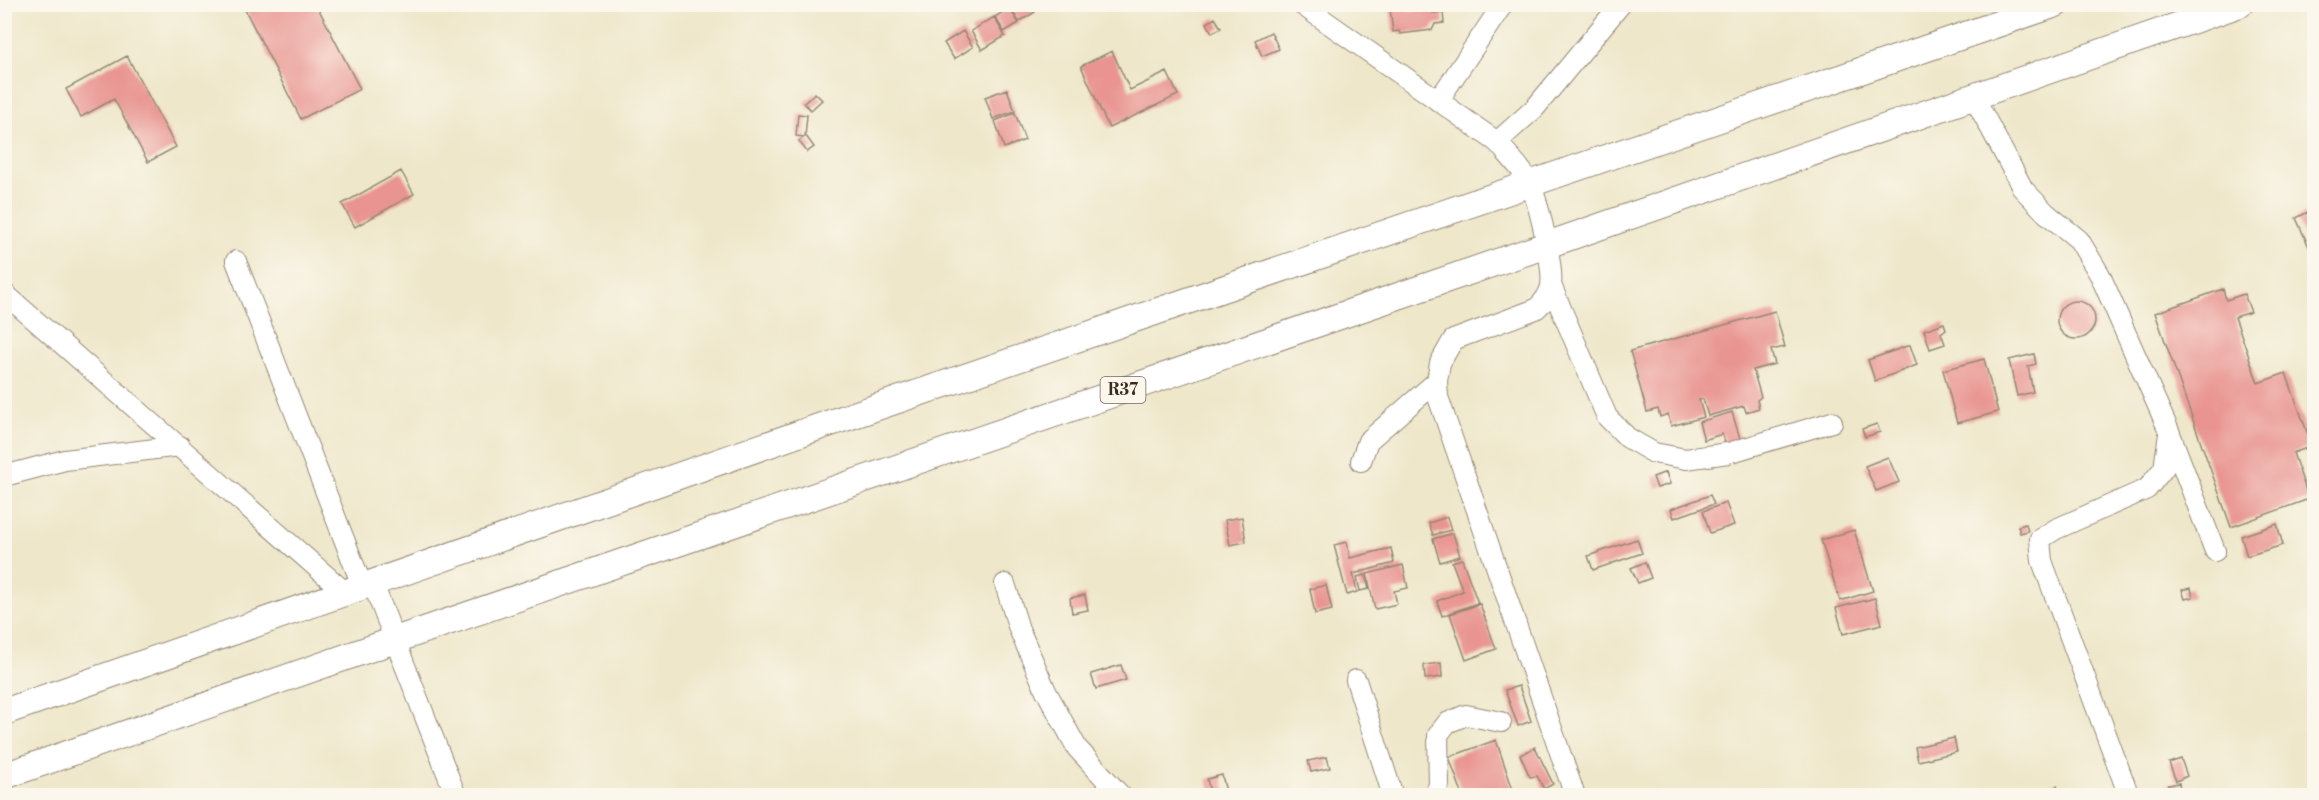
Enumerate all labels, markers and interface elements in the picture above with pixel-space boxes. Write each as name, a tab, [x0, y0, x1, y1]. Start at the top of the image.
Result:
road number: R37	[1100, 377, 1146, 403]

